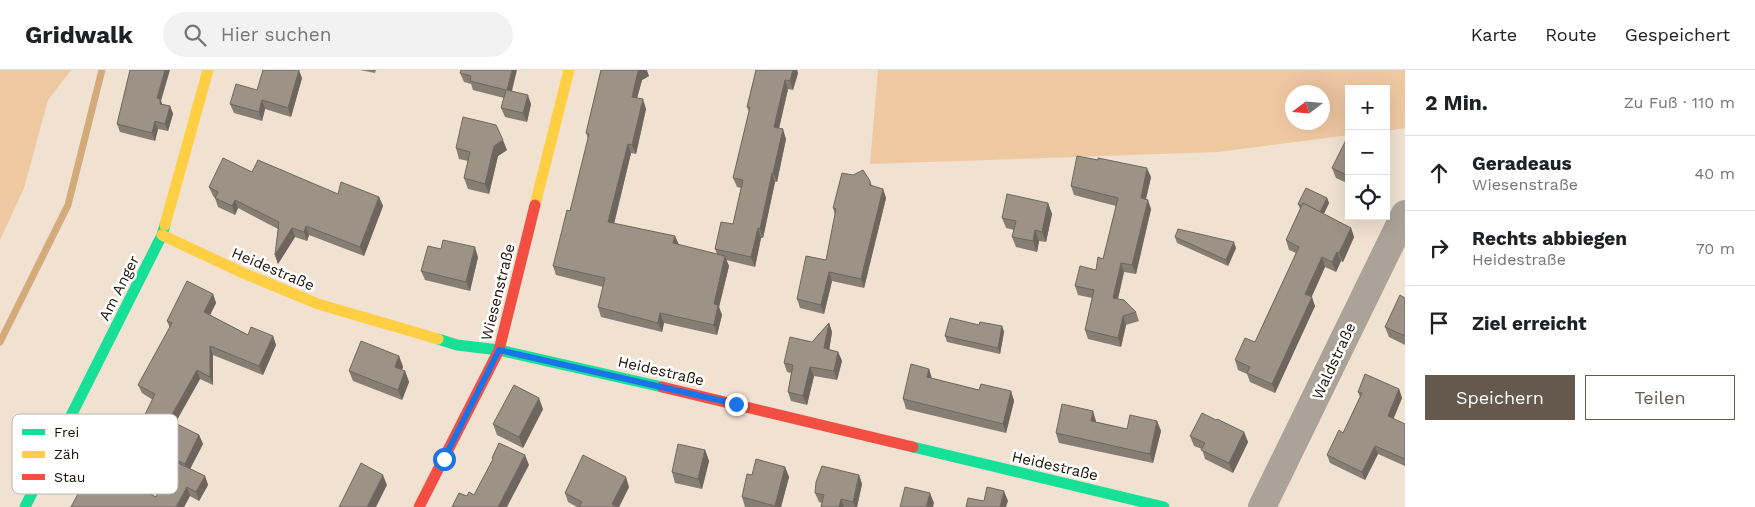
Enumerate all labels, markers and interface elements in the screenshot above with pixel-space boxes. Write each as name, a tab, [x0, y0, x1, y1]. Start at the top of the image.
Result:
search box	[163, 12, 513, 57]
text: Gridwalk	[25, 21, 133, 49]
icon: search	[181, 21, 209, 49]
text: Hier suchen	[221, 23, 331, 46]
text: Karte	[1471, 24, 1517, 45]
text: Route	[1545, 24, 1597, 45]
text: Gespeichert	[1625, 24, 1730, 45]
north arrow	[1285, 85, 1330, 130]
map controls	[1345, 85, 1390, 220]
button: +	[1345, 85, 1390, 130]
text: 2 Min.	[1425, 90, 1488, 115]
text: Zu Fuß · 110 m	[1624, 93, 1735, 112]
button: −	[1345, 130, 1390, 175]
text: Geradeaus	[1472, 152, 1572, 175]
icon: ahead	[1425, 159, 1453, 187]
text: 40 m	[1695, 164, 1735, 183]
button: locate	[1345, 175, 1390, 220]
text: Wiesenstraße	[1472, 175, 1578, 194]
text: Rechts abbiegen	[1472, 227, 1627, 250]
icon: right	[1425, 234, 1453, 262]
text: 70 m	[1696, 239, 1735, 258]
street label: Wiesenstraße	[477, 242, 519, 342]
street label: Heidestraße	[229, 244, 317, 294]
text: Heidestraße	[1472, 250, 1566, 269]
street label: Am Anger	[95, 252, 143, 324]
icon: arrive	[1425, 309, 1453, 337]
text: Ziel erreicht	[1472, 312, 1587, 335]
street label: Waldstraße	[1308, 320, 1360, 402]
street label: Heidestraße	[616, 352, 706, 390]
button: Speichern	[1425, 375, 1575, 420]
button: Teilen	[1585, 375, 1735, 420]
route end	[725, 393, 748, 416]
legend	[12, 414, 178, 494]
text: Frei	[54, 424, 79, 440]
text: Zäh	[54, 446, 79, 462]
street label: Heidestraße	[1010, 447, 1100, 485]
route start	[433, 448, 456, 471]
text: Stau	[54, 469, 85, 485]

